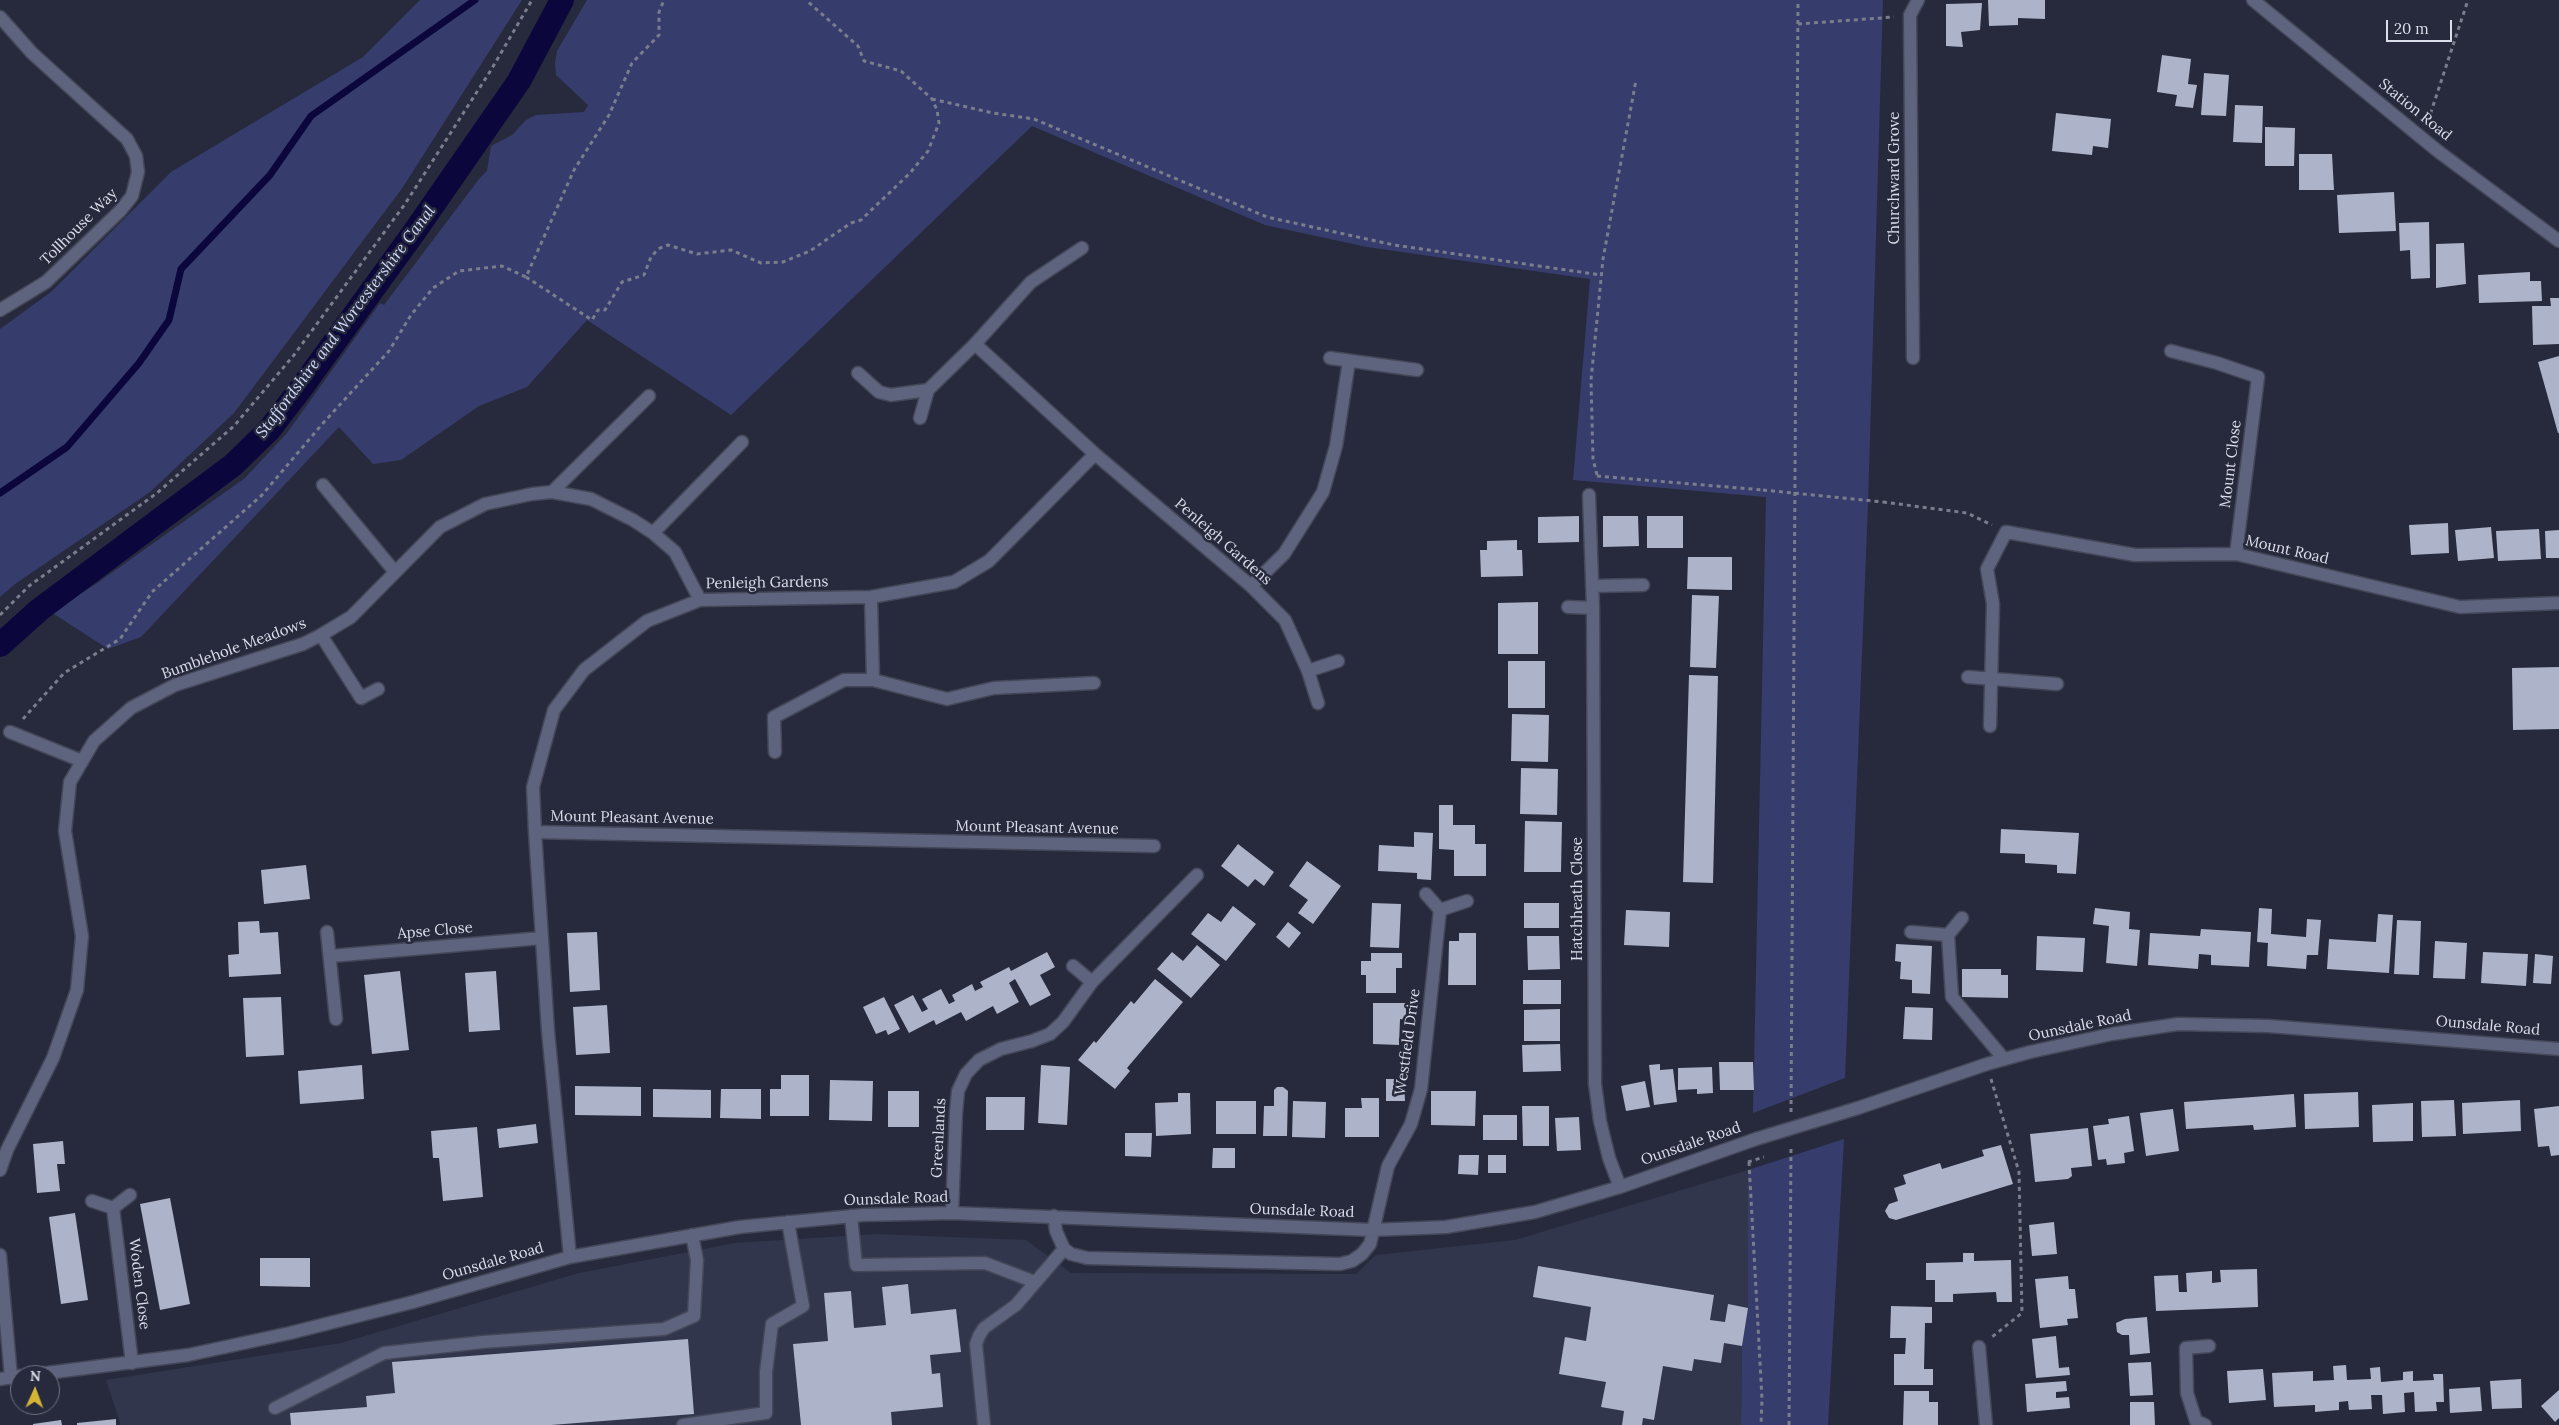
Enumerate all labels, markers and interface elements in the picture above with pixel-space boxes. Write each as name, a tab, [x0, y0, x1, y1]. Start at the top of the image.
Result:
scale bar	[2389, 10, 2455, 42]
text: 20 m	[2394, 19, 2429, 38]
street label: Station Road	[2375, 75, 2455, 145]
street label: Churchward Grove	[1886, 112, 1904, 244]
street label: Tollhouse Way	[37, 185, 121, 269]
water label: Staffordshire and Worcestershire Canal	[252, 202, 440, 442]
street label: Mount Close	[2217, 419, 2245, 509]
street label: Penleigh Gardens	[1171, 495, 1275, 589]
street label: Mount Road	[2244, 532, 2330, 568]
street label: Penleigh Gardens	[705, 573, 829, 593]
street label: Bumblehole Meadows	[159, 614, 309, 684]
street label: Mount Pleasant Avenue	[550, 808, 714, 828]
street label: Mount Pleasant Avenue	[955, 818, 1119, 838]
street label: Hatchheath Close	[1569, 837, 1587, 961]
street label: Apse Close	[396, 919, 474, 943]
street label: Westfield Drive	[1392, 988, 1424, 1096]
street label: Ounsdale Road	[2027, 1006, 2133, 1046]
street label: Ounsdale Road	[2435, 1012, 2541, 1040]
street label: Greenlands	[928, 1098, 950, 1178]
street label: Ounsdale Road	[1639, 1118, 1743, 1170]
street label: Ounsdale Road	[843, 1188, 949, 1210]
street label: Ounsdale Road	[1249, 1200, 1355, 1222]
street label: Woden Close	[124, 1237, 154, 1331]
street label: Ounsdale Road	[440, 1239, 546, 1285]
north arrow	[10, 1365, 60, 1415]
text: N	[30, 1367, 41, 1385]

